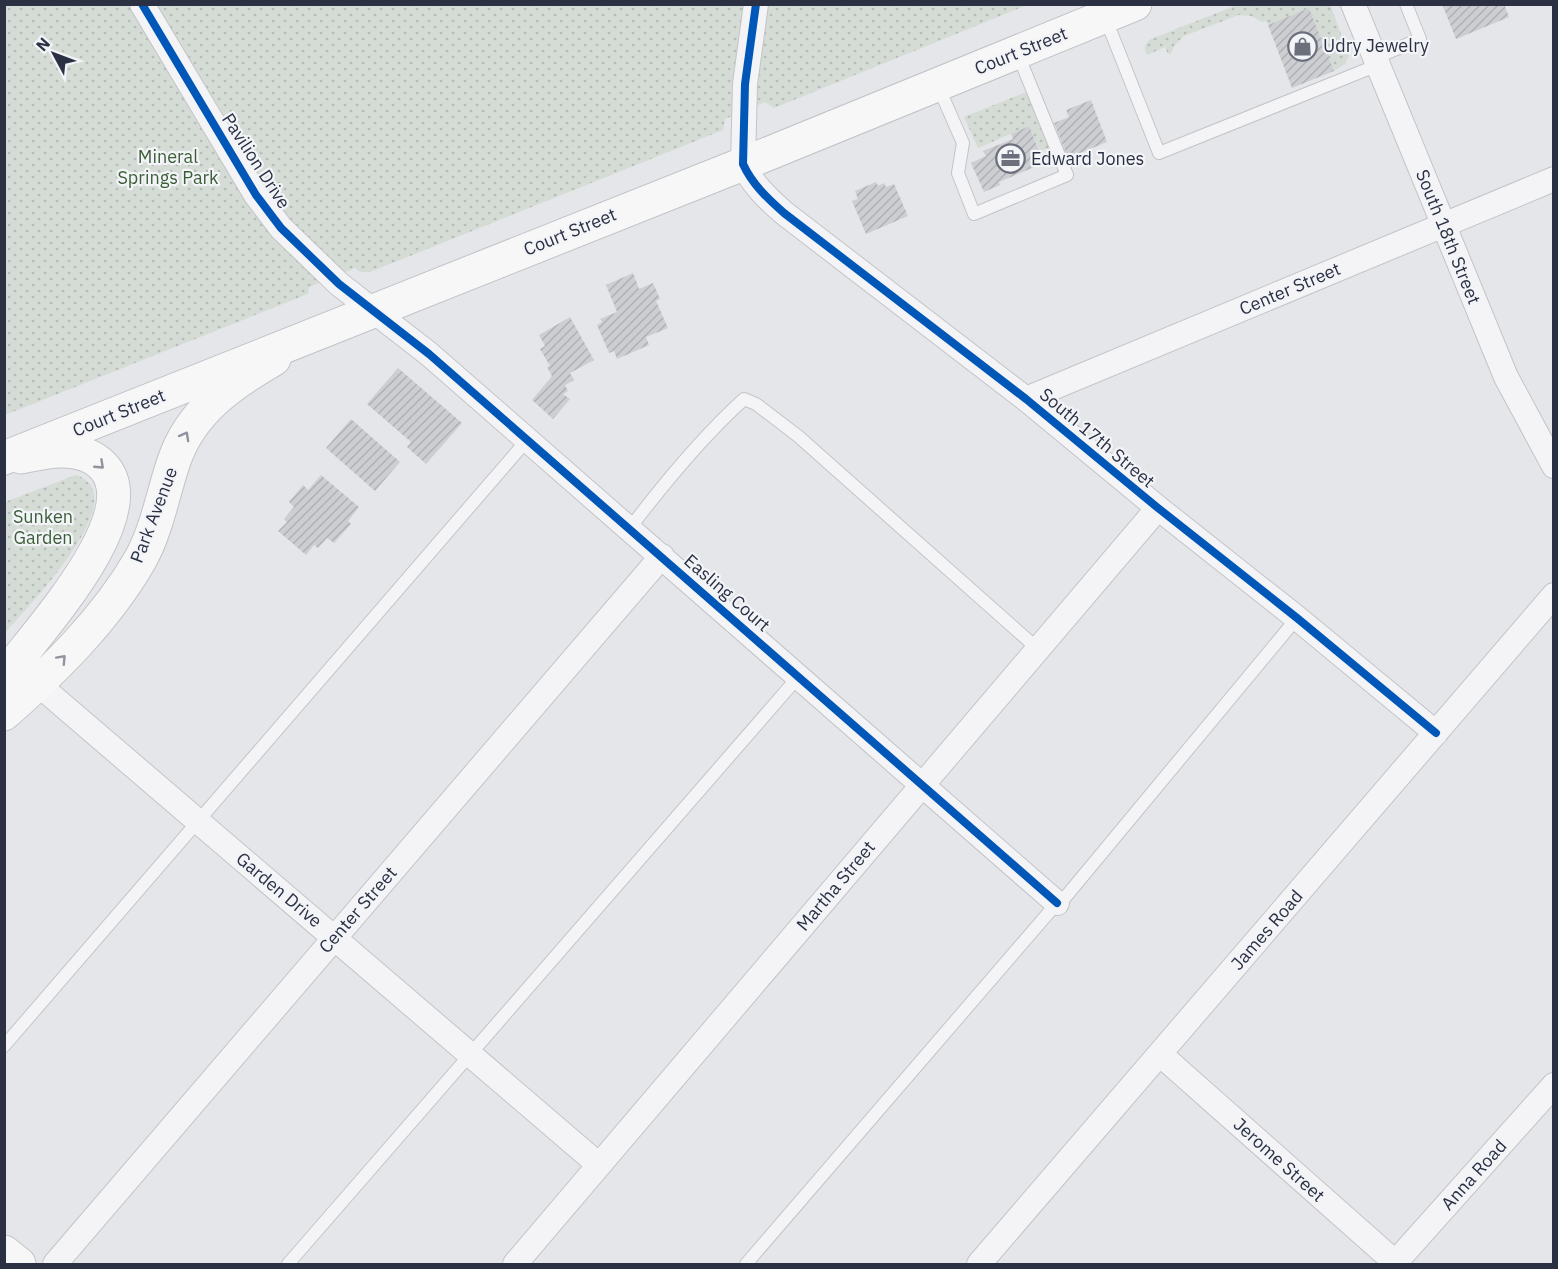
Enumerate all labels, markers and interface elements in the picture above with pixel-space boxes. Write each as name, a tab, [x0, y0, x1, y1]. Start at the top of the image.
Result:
street label: Court Street	[971, 21, 1071, 80]
north arrow	[24, 24, 84, 84]
shop icon: Udry Jewelry	[1286, 30, 1318, 62]
text: N	[31, 33, 54, 55]
place label: Udry Jewelry	[1323, 34, 1429, 57]
street label: Pavilion Drive	[217, 109, 296, 213]
office icon: Edward Jones	[994, 143, 1026, 175]
park label: Mineral Springs Park	[117, 145, 219, 189]
place label: Edward Jones	[1031, 147, 1144, 170]
street label: South 18th Street	[1411, 166, 1486, 308]
street label: Court Street	[520, 202, 620, 261]
street label: Center Street	[1236, 257, 1344, 320]
street label: Court Street	[69, 383, 169, 442]
street label: South 17th Street	[1035, 383, 1160, 492]
one-way arrow	[178, 432, 189, 442]
one-way arrow	[93, 457, 104, 468]
street label: Park Avenue	[125, 464, 182, 566]
park label: Sunken Garden	[13, 505, 73, 549]
street label: Easling Court	[680, 549, 775, 636]
one-way arrow	[54, 655, 65, 666]
street label: Martha Street	[791, 836, 880, 935]
street label: Garden Drive	[232, 847, 327, 932]
street label: Center Street	[314, 862, 402, 958]
street label: James Road	[1226, 885, 1308, 974]
street label: Jerome Street	[1229, 1113, 1330, 1207]
street label: Anna Road	[1436, 1135, 1511, 1215]

